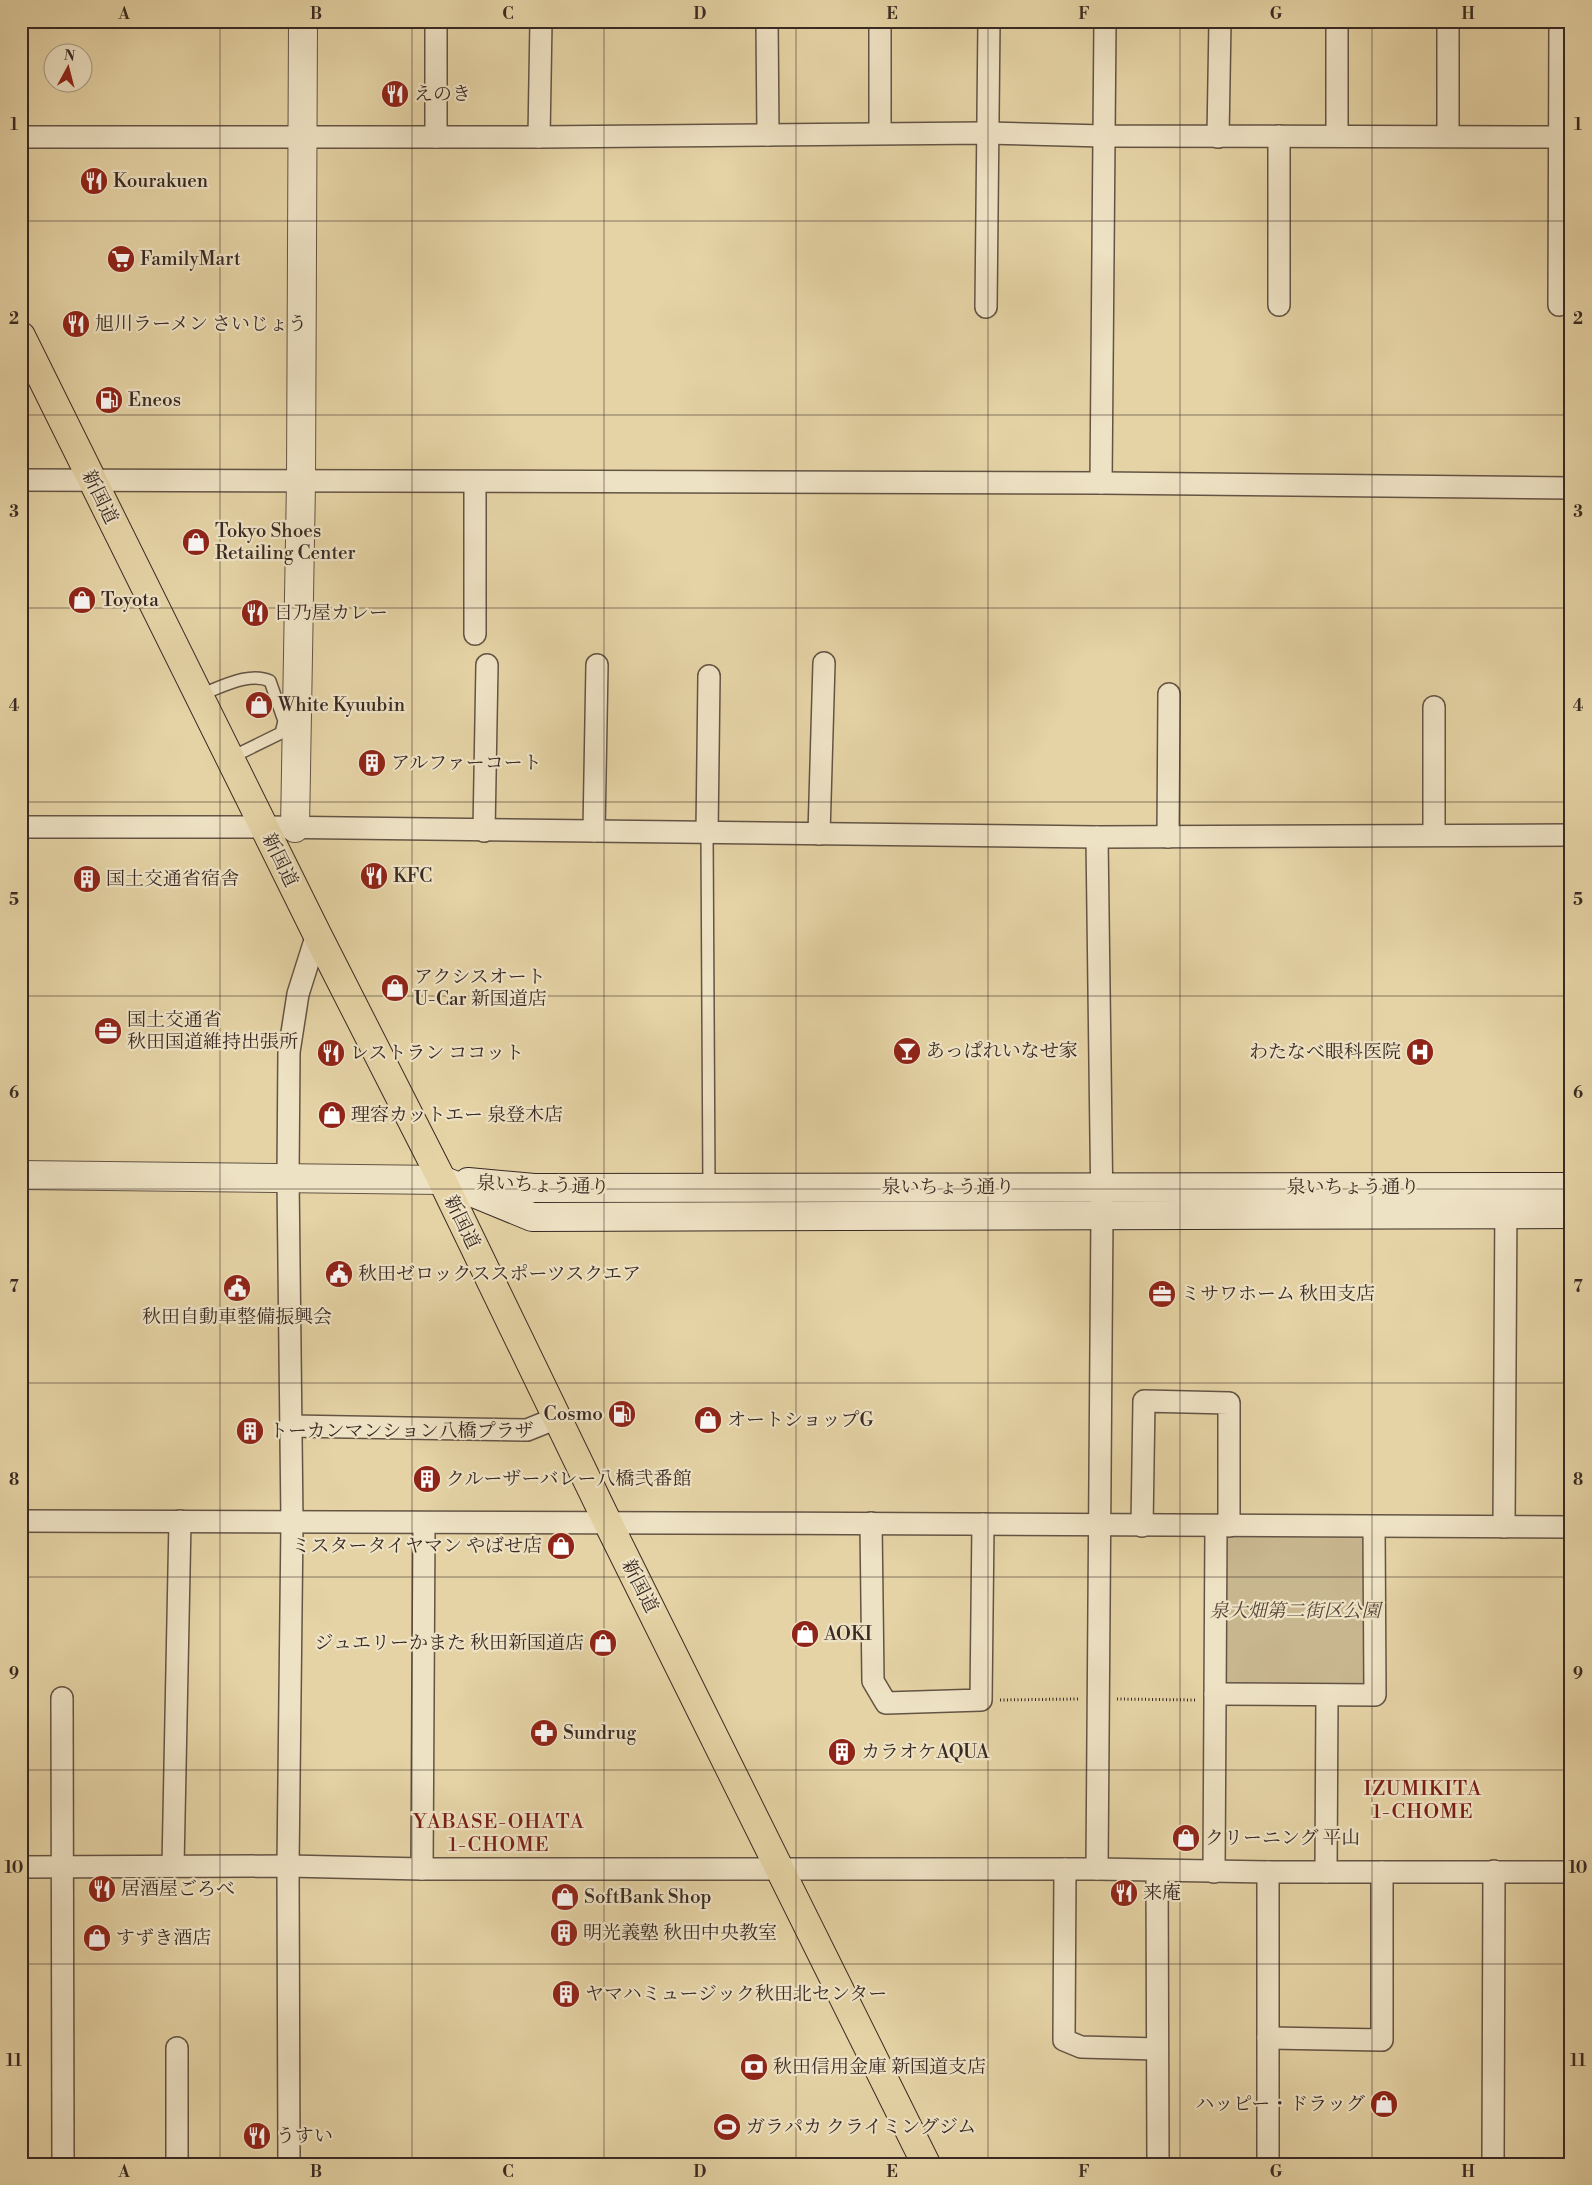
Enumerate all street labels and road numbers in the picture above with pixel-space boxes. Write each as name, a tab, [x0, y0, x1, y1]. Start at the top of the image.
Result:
street label: 新国道	[77, 466, 123, 528]
street label: 新国道	[257, 829, 303, 891]
street label: 泉いちょう通り	[476, 1171, 610, 1199]
street label: 泉いちょう通り	[881, 1175, 1015, 1199]
street label: 泉いちょう通り	[1286, 1175, 1420, 1199]
street label: 新国道	[439, 1191, 485, 1253]
street label: 新国道	[616, 1555, 664, 1617]

